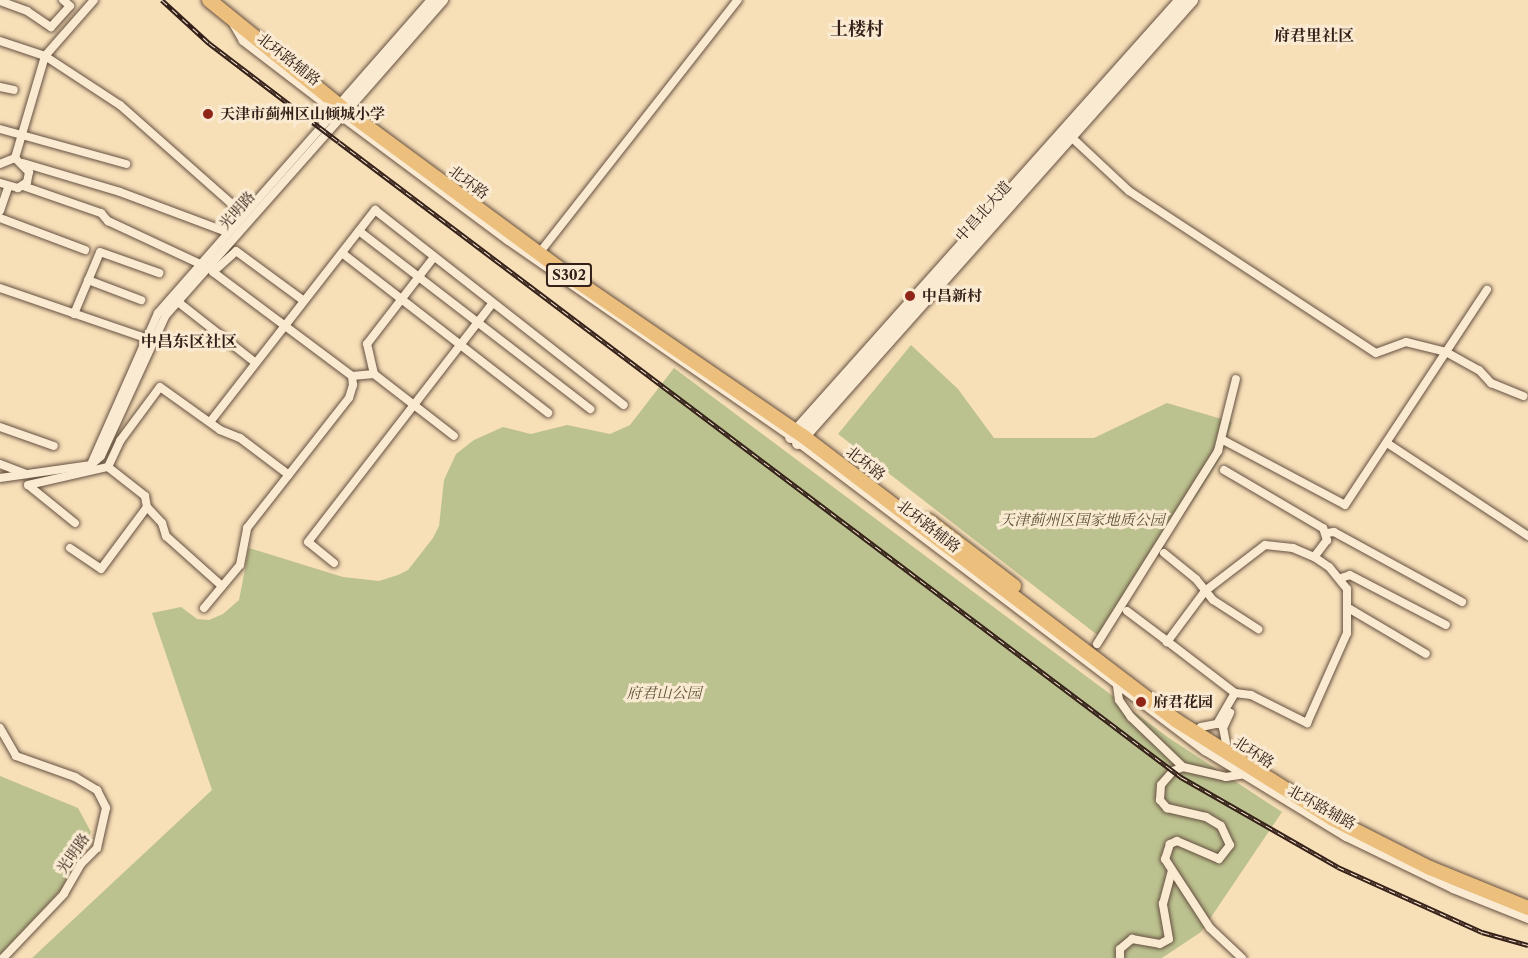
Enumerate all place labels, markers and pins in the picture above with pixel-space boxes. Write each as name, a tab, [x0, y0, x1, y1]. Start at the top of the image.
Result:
place label: 天津市蓟州区山倾城小学	[220, 105, 385, 123]
marker: 天津市蓟州区山倾城小学	[201, 107, 215, 121]
place label: 中昌新村	[922, 287, 982, 305]
marker: 中昌新村	[903, 289, 917, 303]
place label: 府君花园	[1153, 693, 1213, 711]
marker: 府君花园	[1134, 695, 1148, 709]

